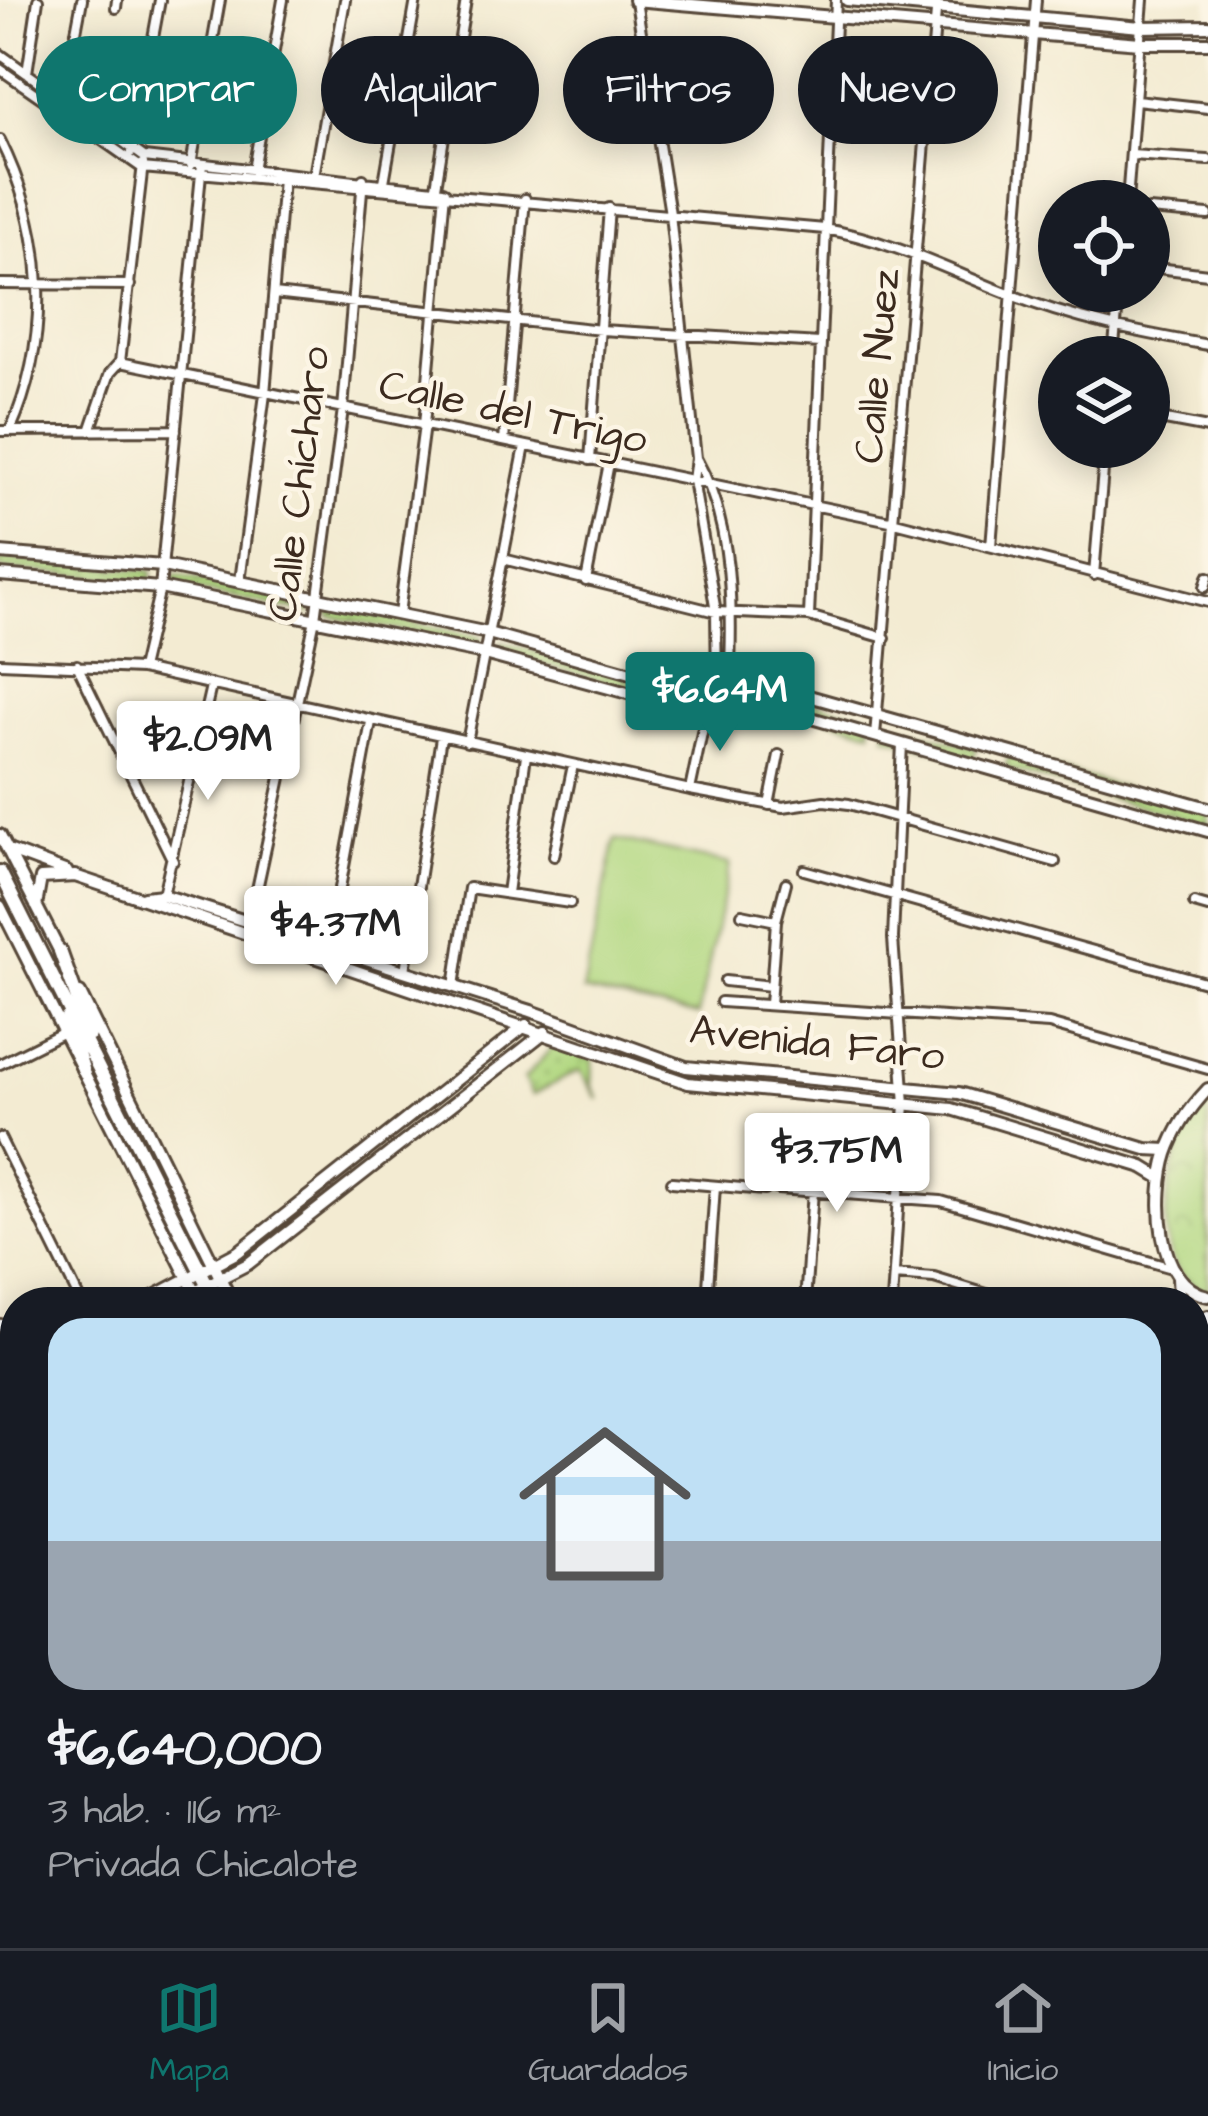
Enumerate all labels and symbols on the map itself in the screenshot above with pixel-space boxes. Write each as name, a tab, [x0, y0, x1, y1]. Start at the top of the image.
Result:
street label: Calle Nuez	[841, 266, 915, 466]
street label: Calle Chícharo	[254, 343, 346, 625]
street label: Calle del Trigo	[374, 356, 652, 470]
pin: $6.64M	[622, 652, 818, 754]
pin: $2.09M	[110, 701, 306, 803]
pin: $4.37M	[238, 886, 434, 988]
street label: Avenida Faro	[687, 1002, 947, 1086]
pin: $3.75M	[739, 1113, 935, 1215]

